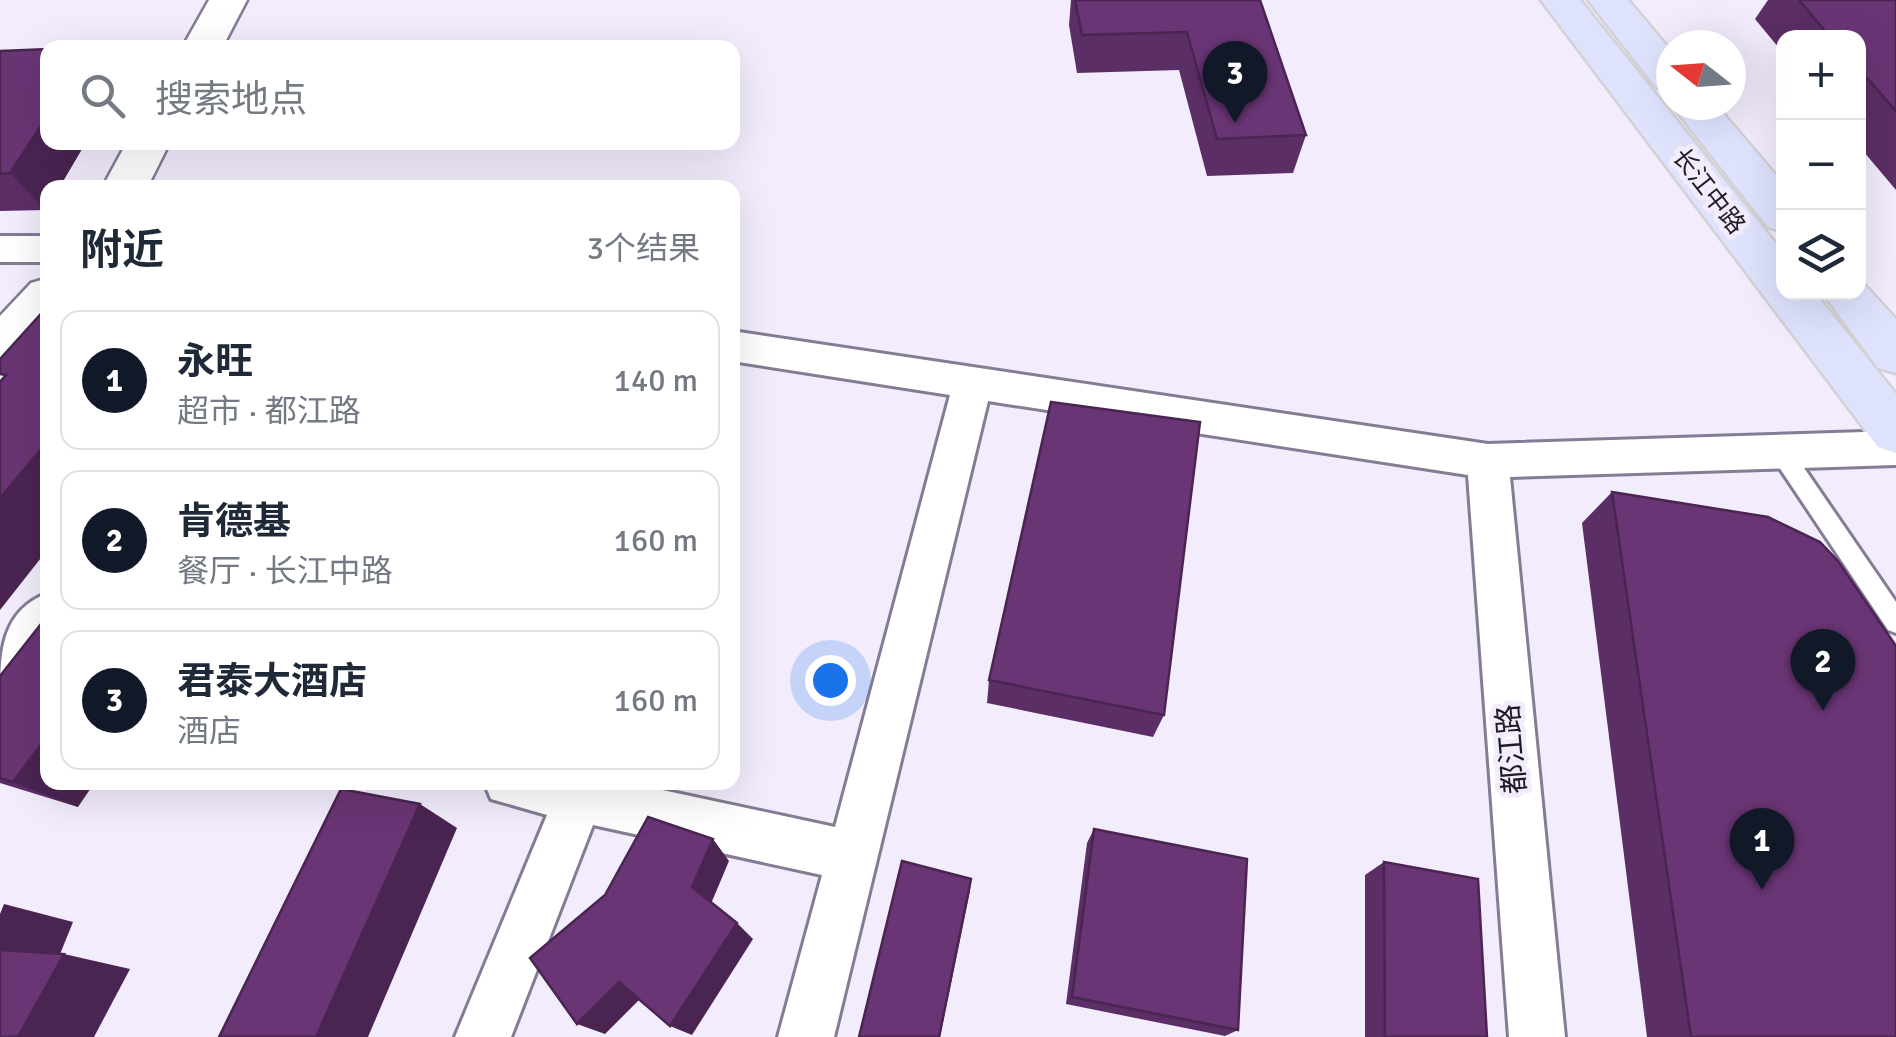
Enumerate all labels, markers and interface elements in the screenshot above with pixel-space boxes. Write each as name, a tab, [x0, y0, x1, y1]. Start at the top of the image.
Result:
north arrow	[1656, 30, 1746, 120]
map controls	[1776, 30, 1866, 300]
button: +	[1776, 30, 1866, 120]
search box	[40, 40, 740, 150]
pin: 3	[1202, 41, 1268, 123]
icon: search	[75, 68, 130, 123]
text: 搜索地点	[155, 76, 307, 123]
button: −	[1776, 120, 1866, 210]
street label: 长江中路	[1666, 142, 1752, 240]
button: layers	[1776, 210, 1866, 300]
text: 附近	[80, 225, 164, 276]
text: 3个结果	[587, 229, 700, 268]
text: 永旺	[177, 338, 253, 385]
text: 1	[106, 361, 123, 400]
text: 140 m	[614, 361, 698, 400]
text: 超市 · 都江路	[177, 392, 361, 431]
text: 肯德基	[177, 498, 291, 545]
text: 2	[106, 521, 123, 560]
text: 160 m	[614, 521, 698, 560]
text: 餐厅 · 长江中路	[177, 552, 393, 591]
pin: 2	[1790, 628, 1856, 711]
your location	[805, 655, 856, 706]
text: 君泰大酒店	[177, 658, 367, 705]
text: 3	[106, 681, 123, 720]
text: 160 m	[614, 681, 698, 720]
street label: 都江路	[1490, 703, 1534, 795]
text: 酒店	[177, 712, 241, 751]
pin: 1	[1730, 808, 1794, 890]

